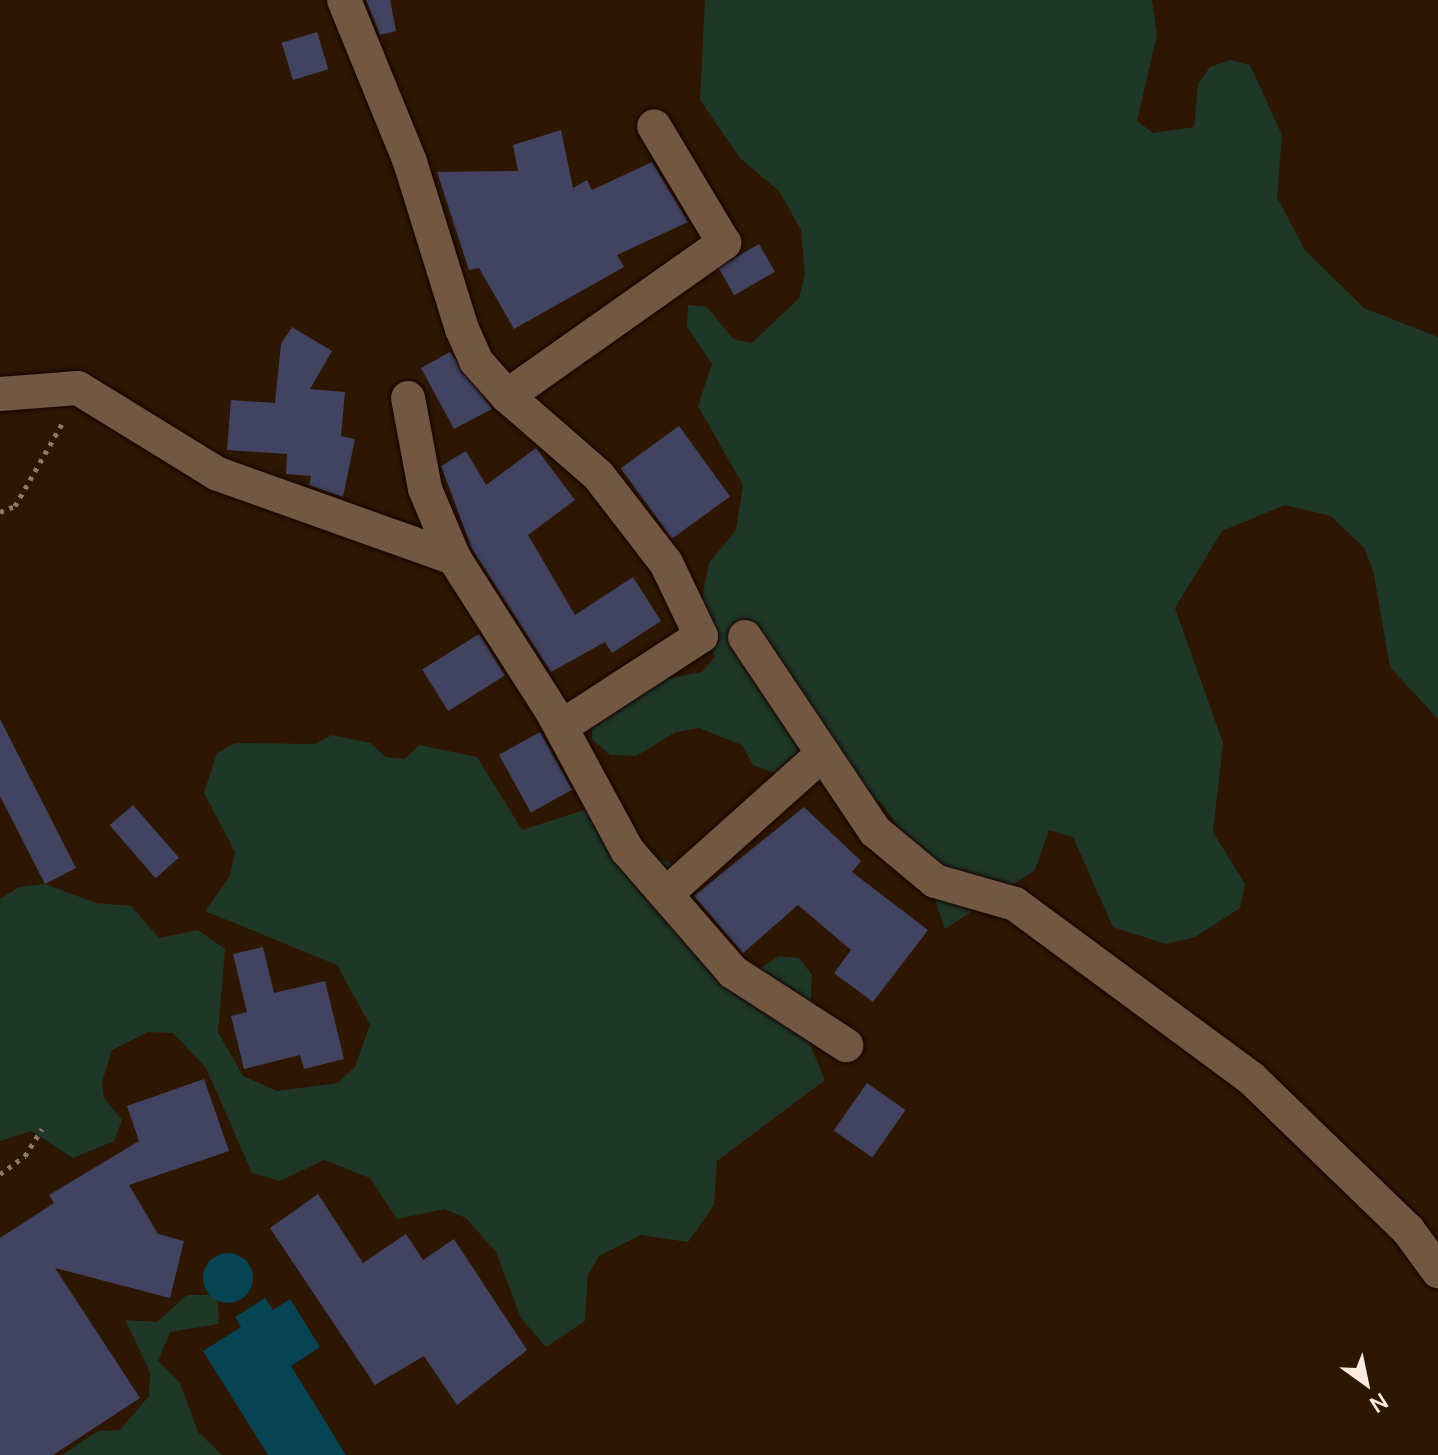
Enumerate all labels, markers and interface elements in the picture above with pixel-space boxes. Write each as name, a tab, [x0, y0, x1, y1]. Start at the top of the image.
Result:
north arrow	[1326, 1343, 1406, 1423]
text: N	[1364, 1386, 1394, 1420]

